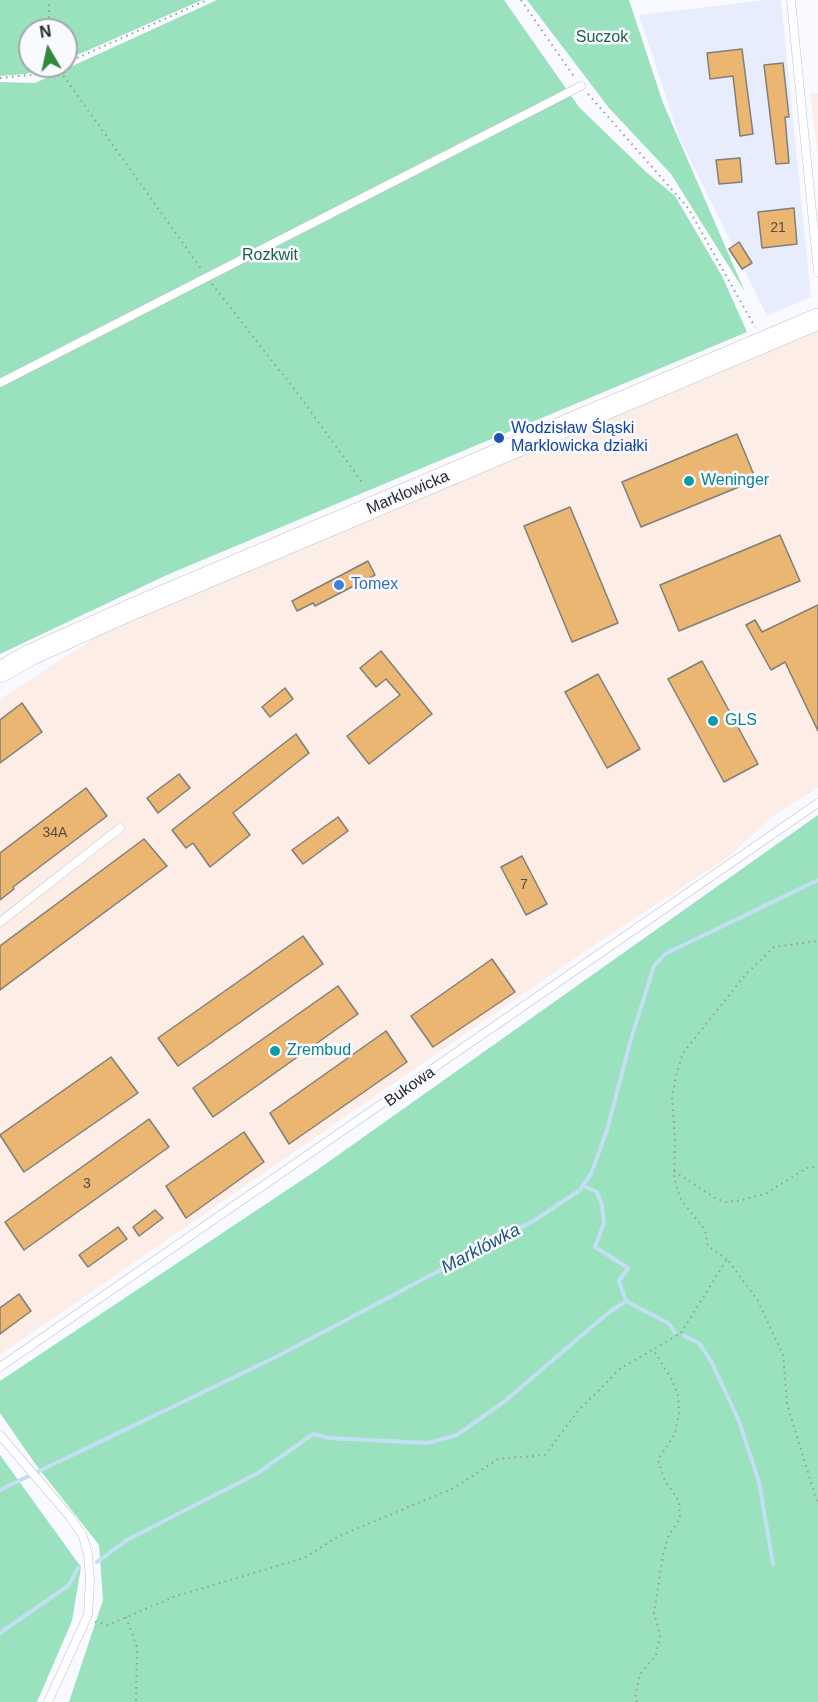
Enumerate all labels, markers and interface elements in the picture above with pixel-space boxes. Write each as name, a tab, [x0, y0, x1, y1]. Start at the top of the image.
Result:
north arrow	[18, 18, 78, 78]
text: N	[38, 22, 52, 41]
park label: Suczok	[576, 28, 628, 48]
house number: 21	[770, 220, 786, 236]
park label: Rozkwit	[242, 246, 298, 266]
place label: Wodzisław Śląski Marklowicka działki	[511, 419, 648, 457]
marker: Wodzisław Śląski Marklowicka działki	[492, 431, 506, 445]
street label: Marklowicka	[364, 467, 452, 519]
place label: Weninger	[701, 471, 769, 491]
marker: Weninger	[682, 474, 696, 488]
place label: Tomex	[351, 575, 398, 595]
marker: Tomex	[332, 578, 346, 592]
place label: GLS	[725, 711, 757, 731]
marker: GLS	[706, 714, 720, 728]
house number: 34A	[43, 825, 67, 841]
house number: 7	[520, 877, 528, 893]
place label: Zrembud	[287, 1041, 351, 1061]
marker: Zrembud	[268, 1044, 282, 1058]
street label: Bukowa	[381, 1063, 439, 1111]
house number: 3	[83, 1176, 91, 1192]
water label: Marklówka	[438, 1219, 524, 1279]

